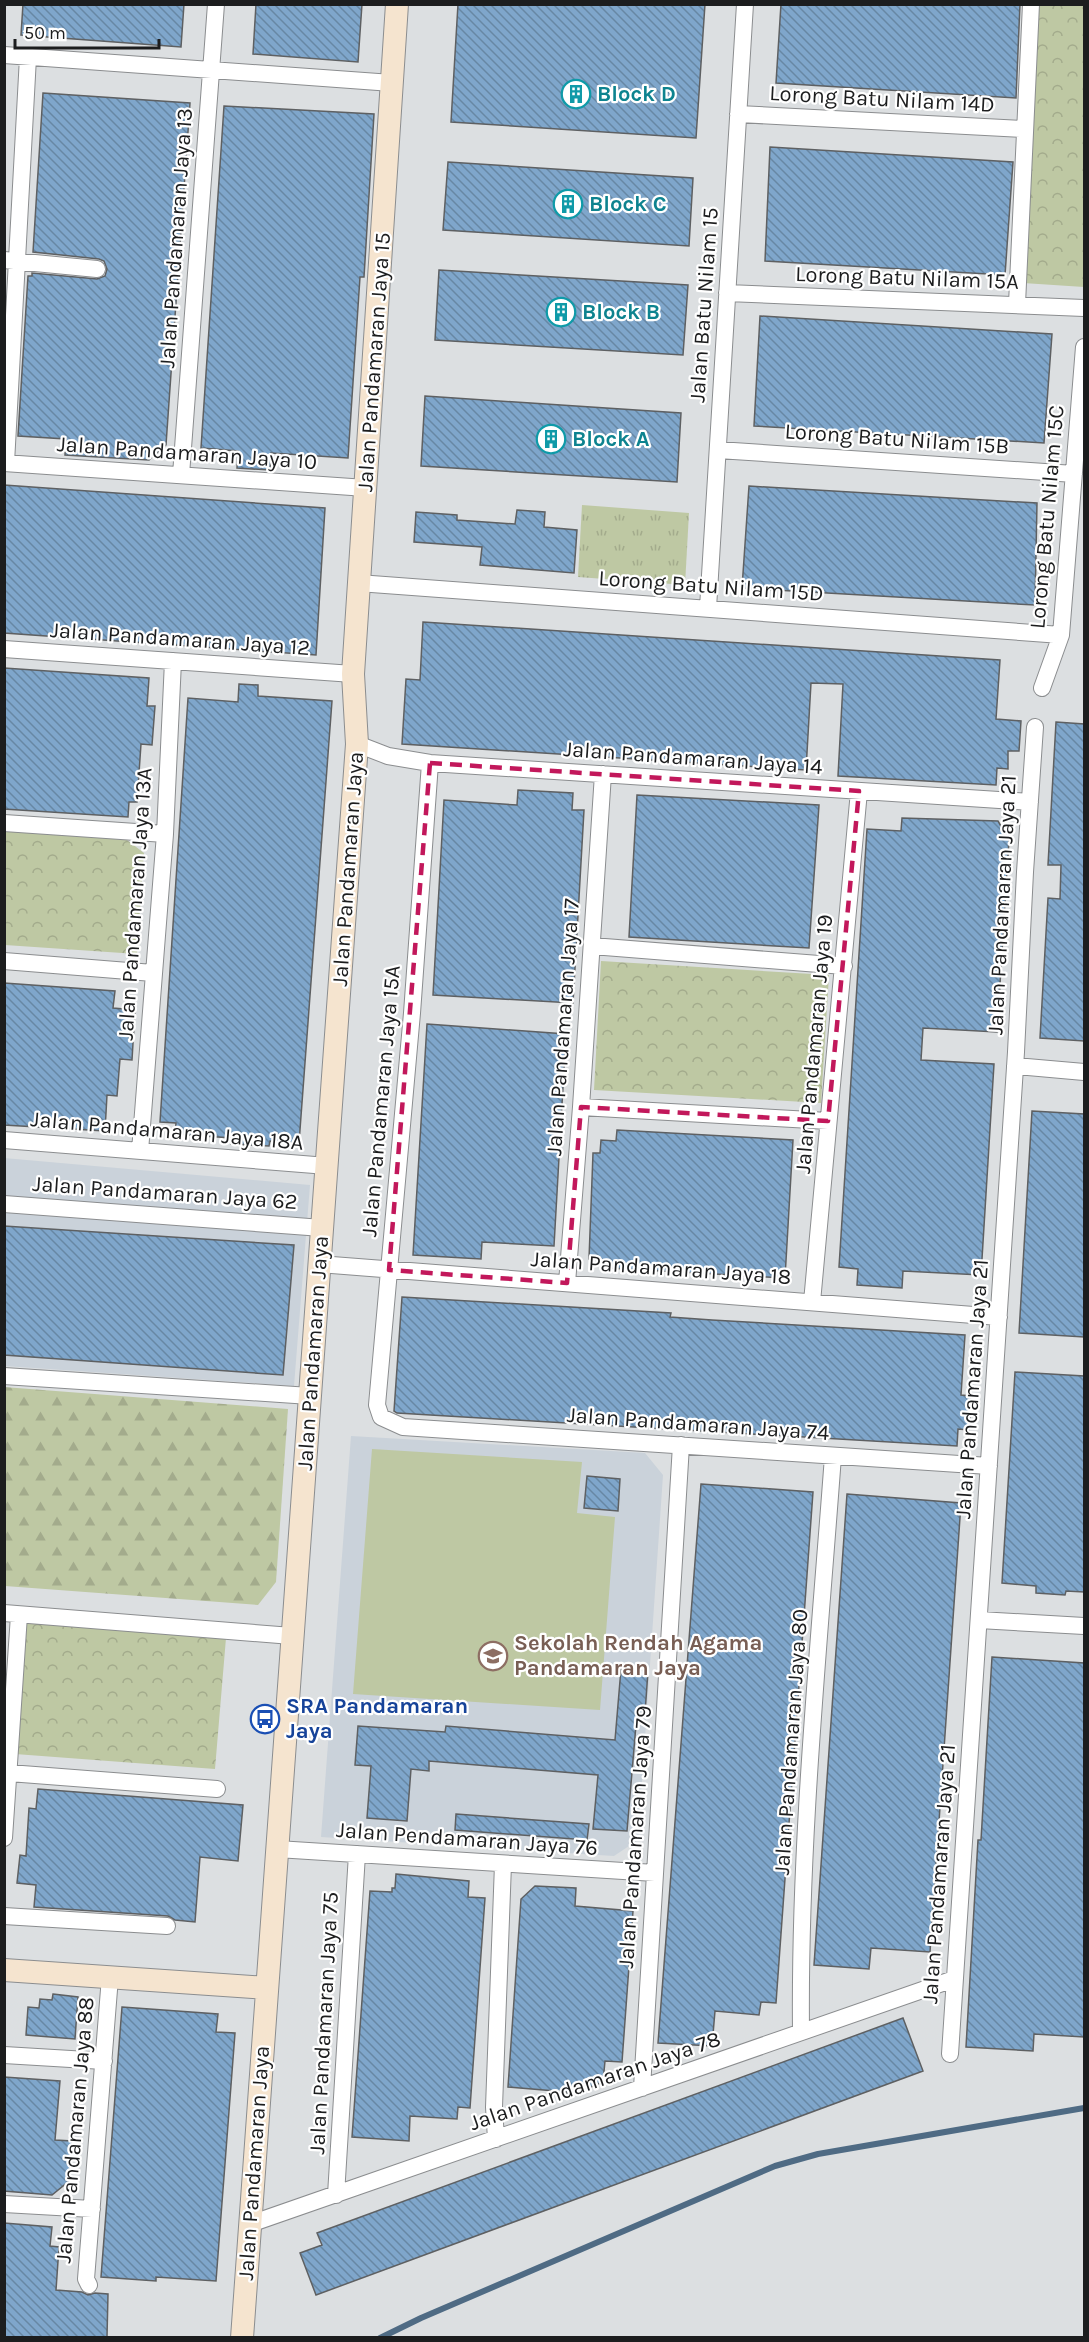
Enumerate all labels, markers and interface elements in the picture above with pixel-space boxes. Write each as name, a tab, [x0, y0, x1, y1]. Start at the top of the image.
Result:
scale bar	[15, 12, 159, 50]
text: 50 m	[24, 22, 66, 44]
building icon: Block D	[560, 78, 592, 110]
street label: Lorong Batu Nilam 14D	[769, 80, 995, 118]
place label: Block D	[597, 81, 676, 107]
street label: Jalan Pandamaran Jaya 13	[154, 107, 198, 369]
building icon: Block C	[552, 188, 584, 220]
place label: Block C	[589, 191, 667, 217]
street label: Jalan Batu Nilam 15	[684, 206, 724, 404]
street label: Jalan Pandamaran Jaya 15	[352, 231, 396, 493]
street label: Lorong Batu Nilam 15A	[795, 261, 1020, 295]
building icon: Block B	[545, 296, 577, 328]
place label: Block B	[582, 299, 660, 325]
street label: Lorong Batu Nilam 15C	[1024, 404, 1070, 630]
street label: Lorong Batu Nilam 15B	[784, 418, 1010, 460]
building icon: Block A	[535, 423, 567, 455]
place label: Block A	[572, 426, 650, 452]
street label: Jalan Pandamaran Jaya 10	[56, 431, 318, 475]
street label: Lorong Batu Nilam 15D	[598, 565, 824, 607]
street label: Jalan Pandamaran Jaya 12	[49, 617, 311, 661]
street label: Jalan Pandamaran Jaya 14	[562, 736, 824, 780]
street label: Jalan Pandamaran Jaya	[327, 751, 369, 987]
street label: Jalan Pandamaran Jaya 13A	[113, 766, 158, 1041]
street label: Jalan Pandamaran Jaya 21	[982, 774, 1022, 1036]
street label: Jalan Pandamaran Jaya 17	[541, 897, 585, 1157]
street label: Jalan Pandamaran Jaya 19	[790, 913, 838, 1175]
street label: Jalan Pandamaran Jaya 15A	[356, 964, 406, 1238]
street label: Jalan Pandamaran Jaya 18A	[30, 1106, 305, 1156]
street label: Jalan Pandamaran Jaya 62	[32, 1171, 298, 1215]
street label: Jalan Pandamaran Jaya	[292, 1235, 334, 1471]
street label: Jalan Pandamaran Jaya 18	[530, 1246, 792, 1290]
street label: Jalan Pandamaran Jaya 21	[950, 1258, 994, 1520]
street label: Jalan Pandamaran Jaya 74	[566, 1402, 830, 1446]
street label: Jalan Pandamaran Jaya 80	[769, 1608, 813, 1876]
place label: Sekolah Rendah Agama Pandamaran Jaya	[514, 1630, 762, 1681]
school or university icon: Sekolah Rendah Agama Pandamaran Jaya	[477, 1640, 509, 1672]
place label: SRA Pandamaran Jaya	[286, 1693, 468, 1744]
bus stop icon: SRA Pandamaran Jaya	[249, 1703, 281, 1735]
street label: Jalan Pandamaran Jaya 79	[613, 1705, 657, 1969]
street label: Jalan Pandamaran Jaya 21	[917, 1743, 961, 2005]
street label: Jalan Pendamaran Jaya 76	[335, 1817, 599, 1861]
street label: Jalan Pandamaran Jaya 75	[304, 1891, 344, 2155]
street label: Jalan Pandamaran Jaya 88	[50, 1996, 100, 2264]
street label: Jalan Pandamaran Jaya 78	[466, 2026, 724, 2136]
street label: Jalan Pandamaran Jaya	[233, 2045, 275, 2281]

